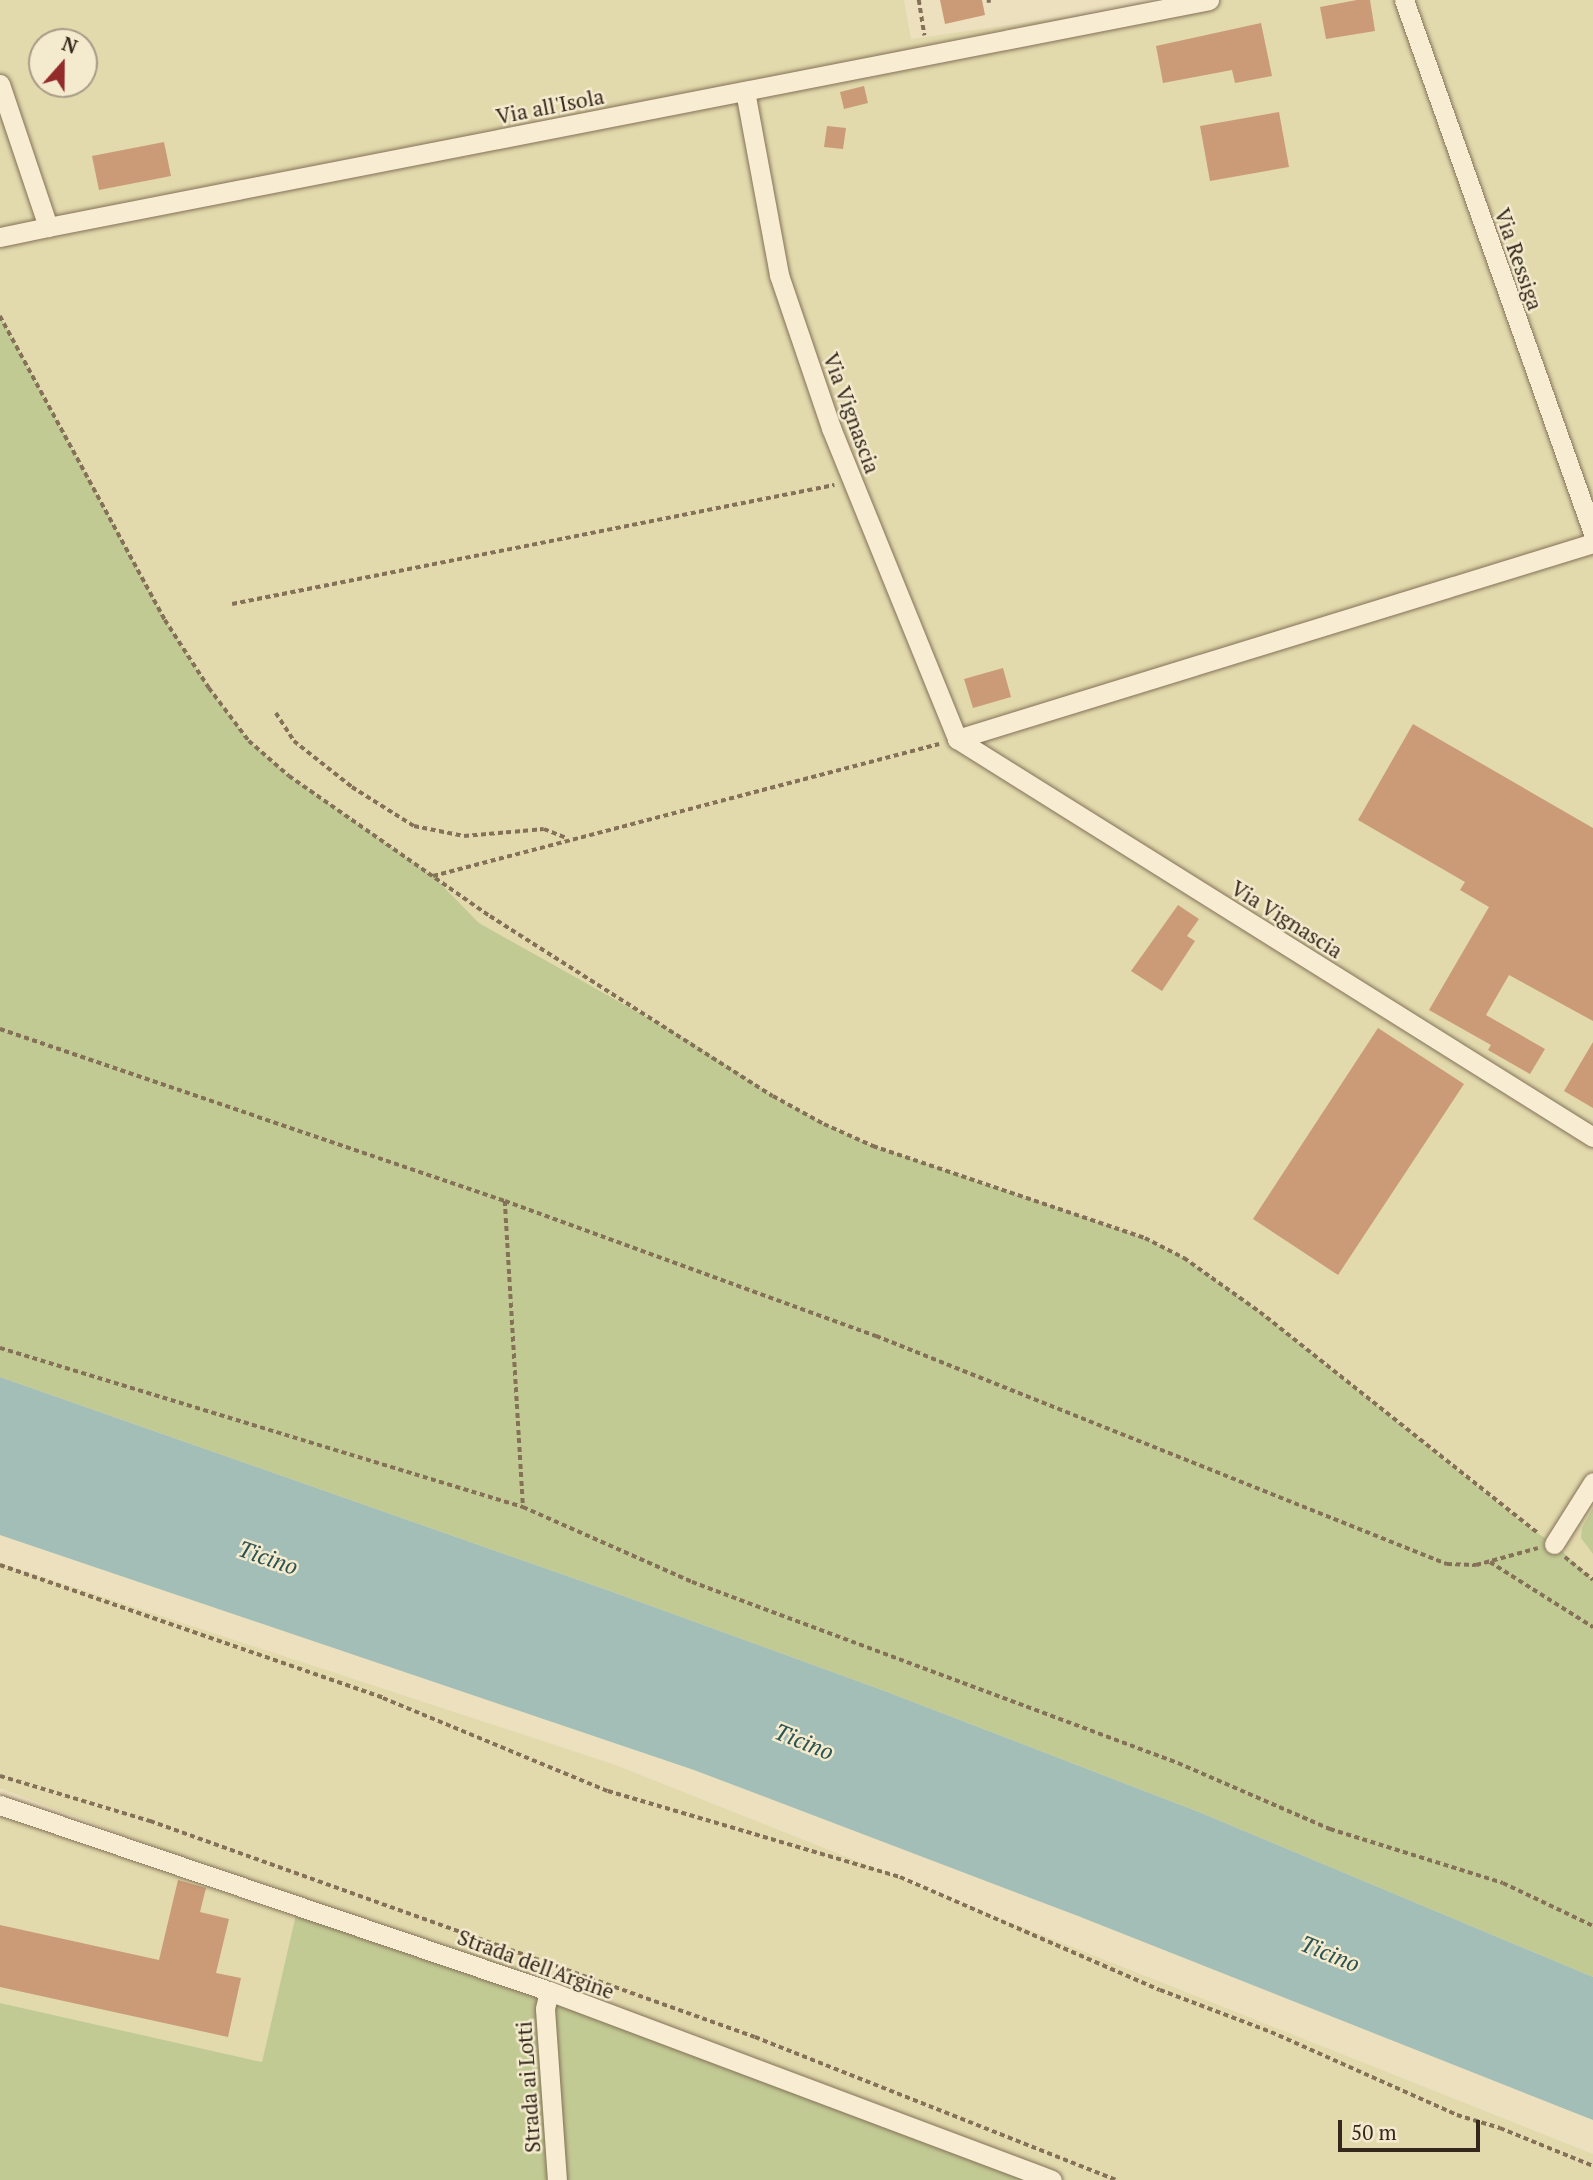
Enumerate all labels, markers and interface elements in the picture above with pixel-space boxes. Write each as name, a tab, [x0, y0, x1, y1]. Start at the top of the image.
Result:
north arrow	[28, 28, 98, 98]
text: N	[59, 31, 81, 59]
street label: Via all'Isola	[494, 83, 606, 129]
street label: Via Ressiga	[1490, 205, 1548, 313]
street label: Via Vignascia	[818, 349, 886, 477]
street label: Via Vignascia	[1226, 875, 1348, 963]
water label: Ticino	[234, 1535, 302, 1581]
water label: Ticino	[770, 1718, 838, 1766]
street label: Strada dell'Argine	[454, 1924, 618, 2004]
water label: Ticino	[1296, 1930, 1364, 1978]
street label: Strada ai Lotti	[511, 2020, 545, 2154]
scale bar	[1341, 2106, 1483, 2150]
text: 50 m	[1351, 2118, 1397, 2146]

